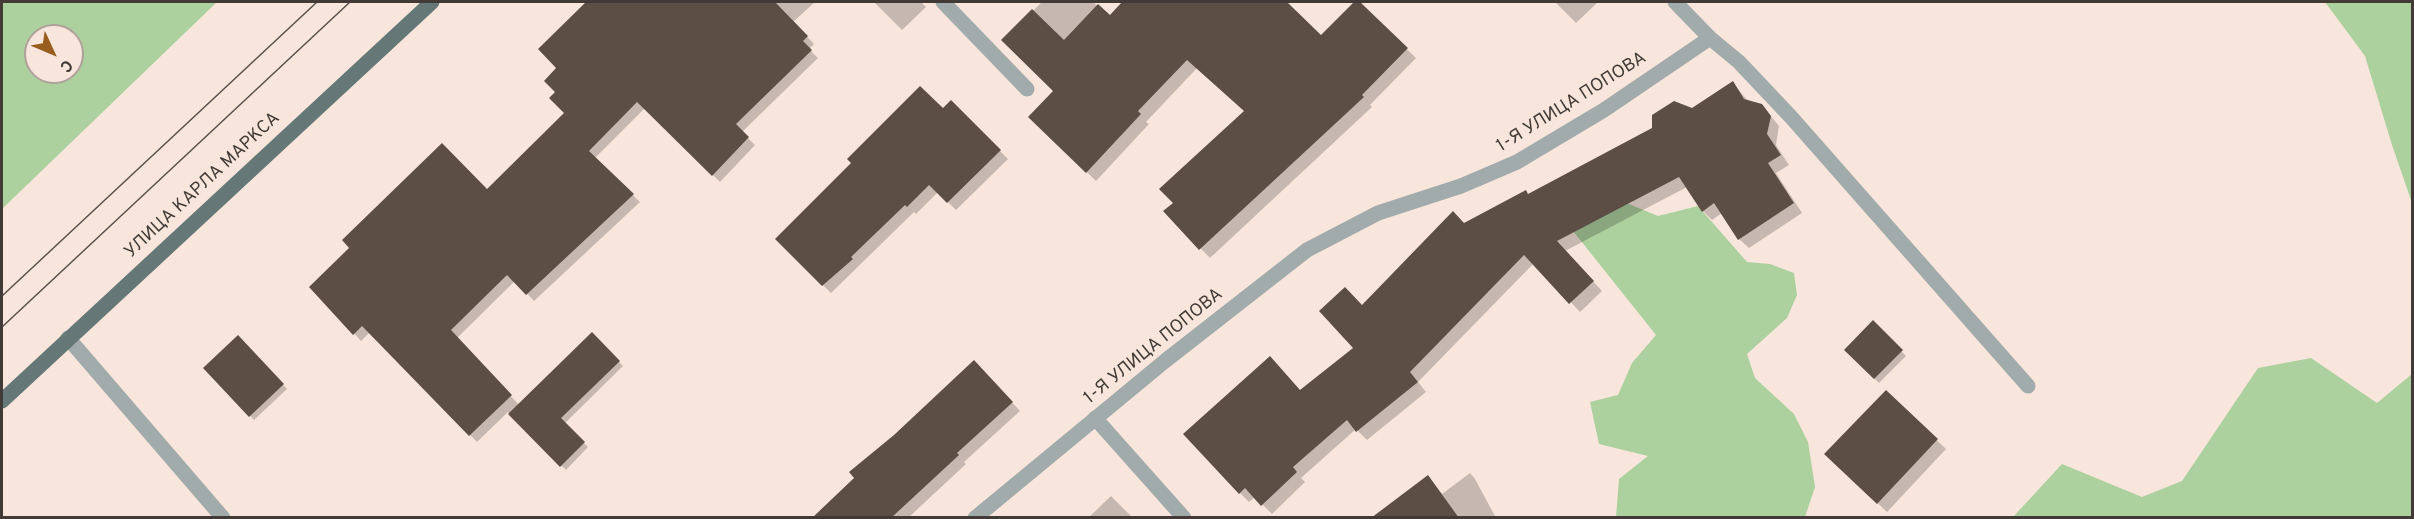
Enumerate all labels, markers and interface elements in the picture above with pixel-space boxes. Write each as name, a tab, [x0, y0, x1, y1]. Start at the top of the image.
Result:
north arrow	[24, 24, 84, 84]
street label: 1-Я УЛИЦА ПОПОВА	[1493, 48, 1651, 158]
text: С	[55, 54, 76, 76]
street label: УЛИЦА КАРЛА МАРКСА	[121, 108, 285, 264]
street label: 1-Я УЛИЦА ПОПОВА	[1080, 284, 1228, 410]

